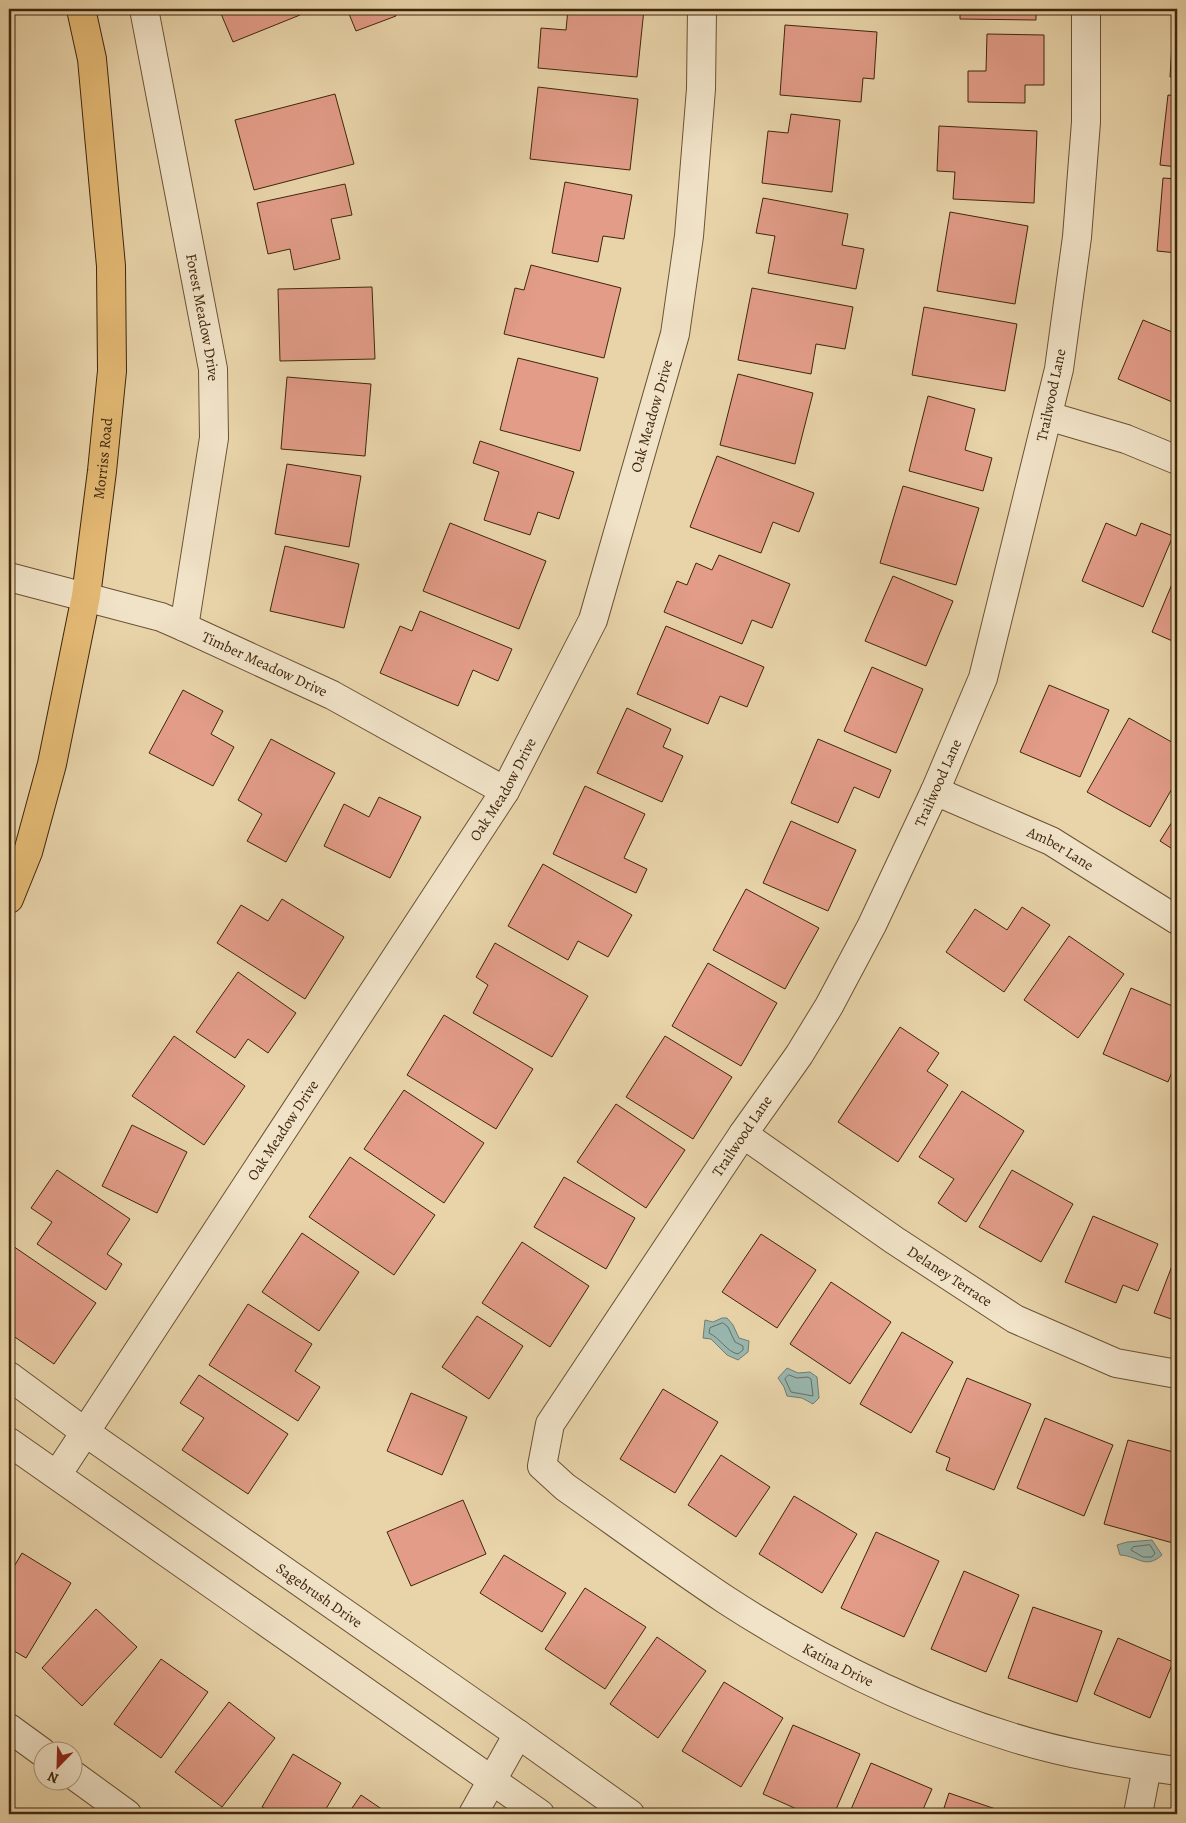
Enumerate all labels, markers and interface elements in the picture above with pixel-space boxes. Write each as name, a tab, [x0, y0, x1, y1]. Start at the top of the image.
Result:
street label: Forest Meadow Drive	[181, 252, 223, 382]
street label: Trailwood Lane	[1031, 347, 1071, 443]
street label: Oak Meadow Drive	[626, 357, 677, 475]
street label: Morriss Road	[88, 416, 117, 500]
street label: Timber Meadow Drive	[199, 627, 331, 702]
street label: Oak Meadow Drive	[465, 734, 541, 845]
street label: Trailwood Lane	[910, 736, 966, 830]
street label: Amber Lane	[1023, 821, 1098, 875]
street label: Oak Meadow Drive	[242, 1076, 323, 1185]
street label: Trailwood Lane	[707, 1091, 777, 1181]
street label: Delaney Terrace	[903, 1241, 996, 1312]
street label: Sagebrush Drive	[272, 1558, 367, 1633]
street label: Katina Drive	[799, 1638, 877, 1692]
north arrow	[32, 1740, 82, 1790]
text: N	[45, 1767, 62, 1788]

